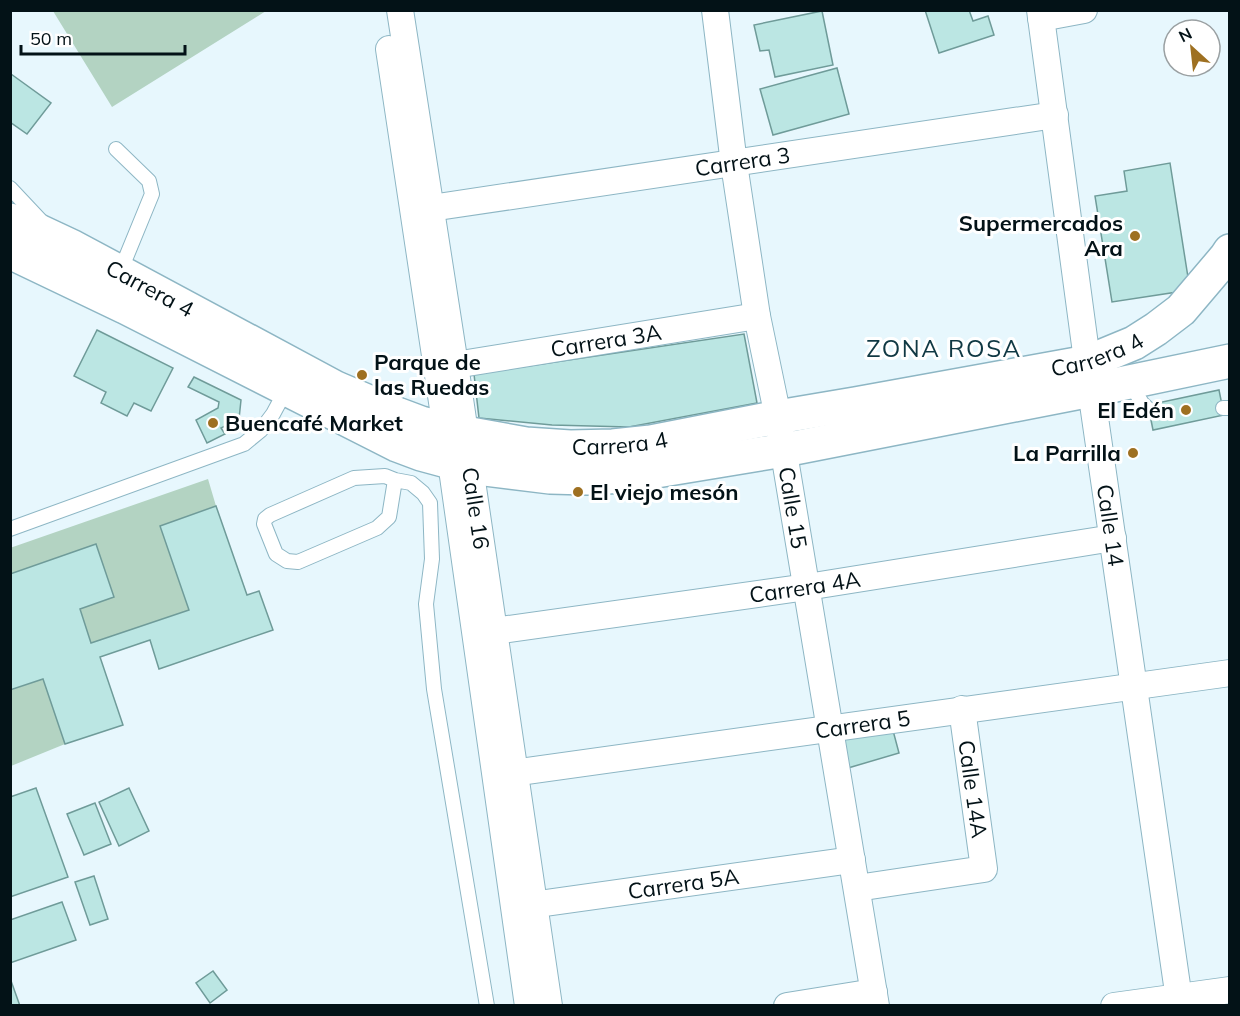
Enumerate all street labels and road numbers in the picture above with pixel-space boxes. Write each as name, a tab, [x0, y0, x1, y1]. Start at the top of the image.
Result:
street label: Carrera 3	[693, 141, 792, 182]
street label: Carrera 4	[101, 253, 199, 323]
street label: Carrera 3A	[549, 318, 664, 363]
street label: Carrera 4	[1049, 327, 1149, 382]
street label: Carrera 4	[572, 425, 670, 461]
street label: Calle 16	[456, 465, 496, 551]
street label: Calle 15	[773, 465, 814, 551]
street label: Calle 14	[1091, 482, 1130, 568]
street label: Carrera 4A	[748, 565, 862, 609]
street label: Carrera 5	[813, 704, 912, 745]
street label: Calle 14A	[952, 738, 994, 840]
street label: Carrera 5A	[626, 862, 741, 905]

